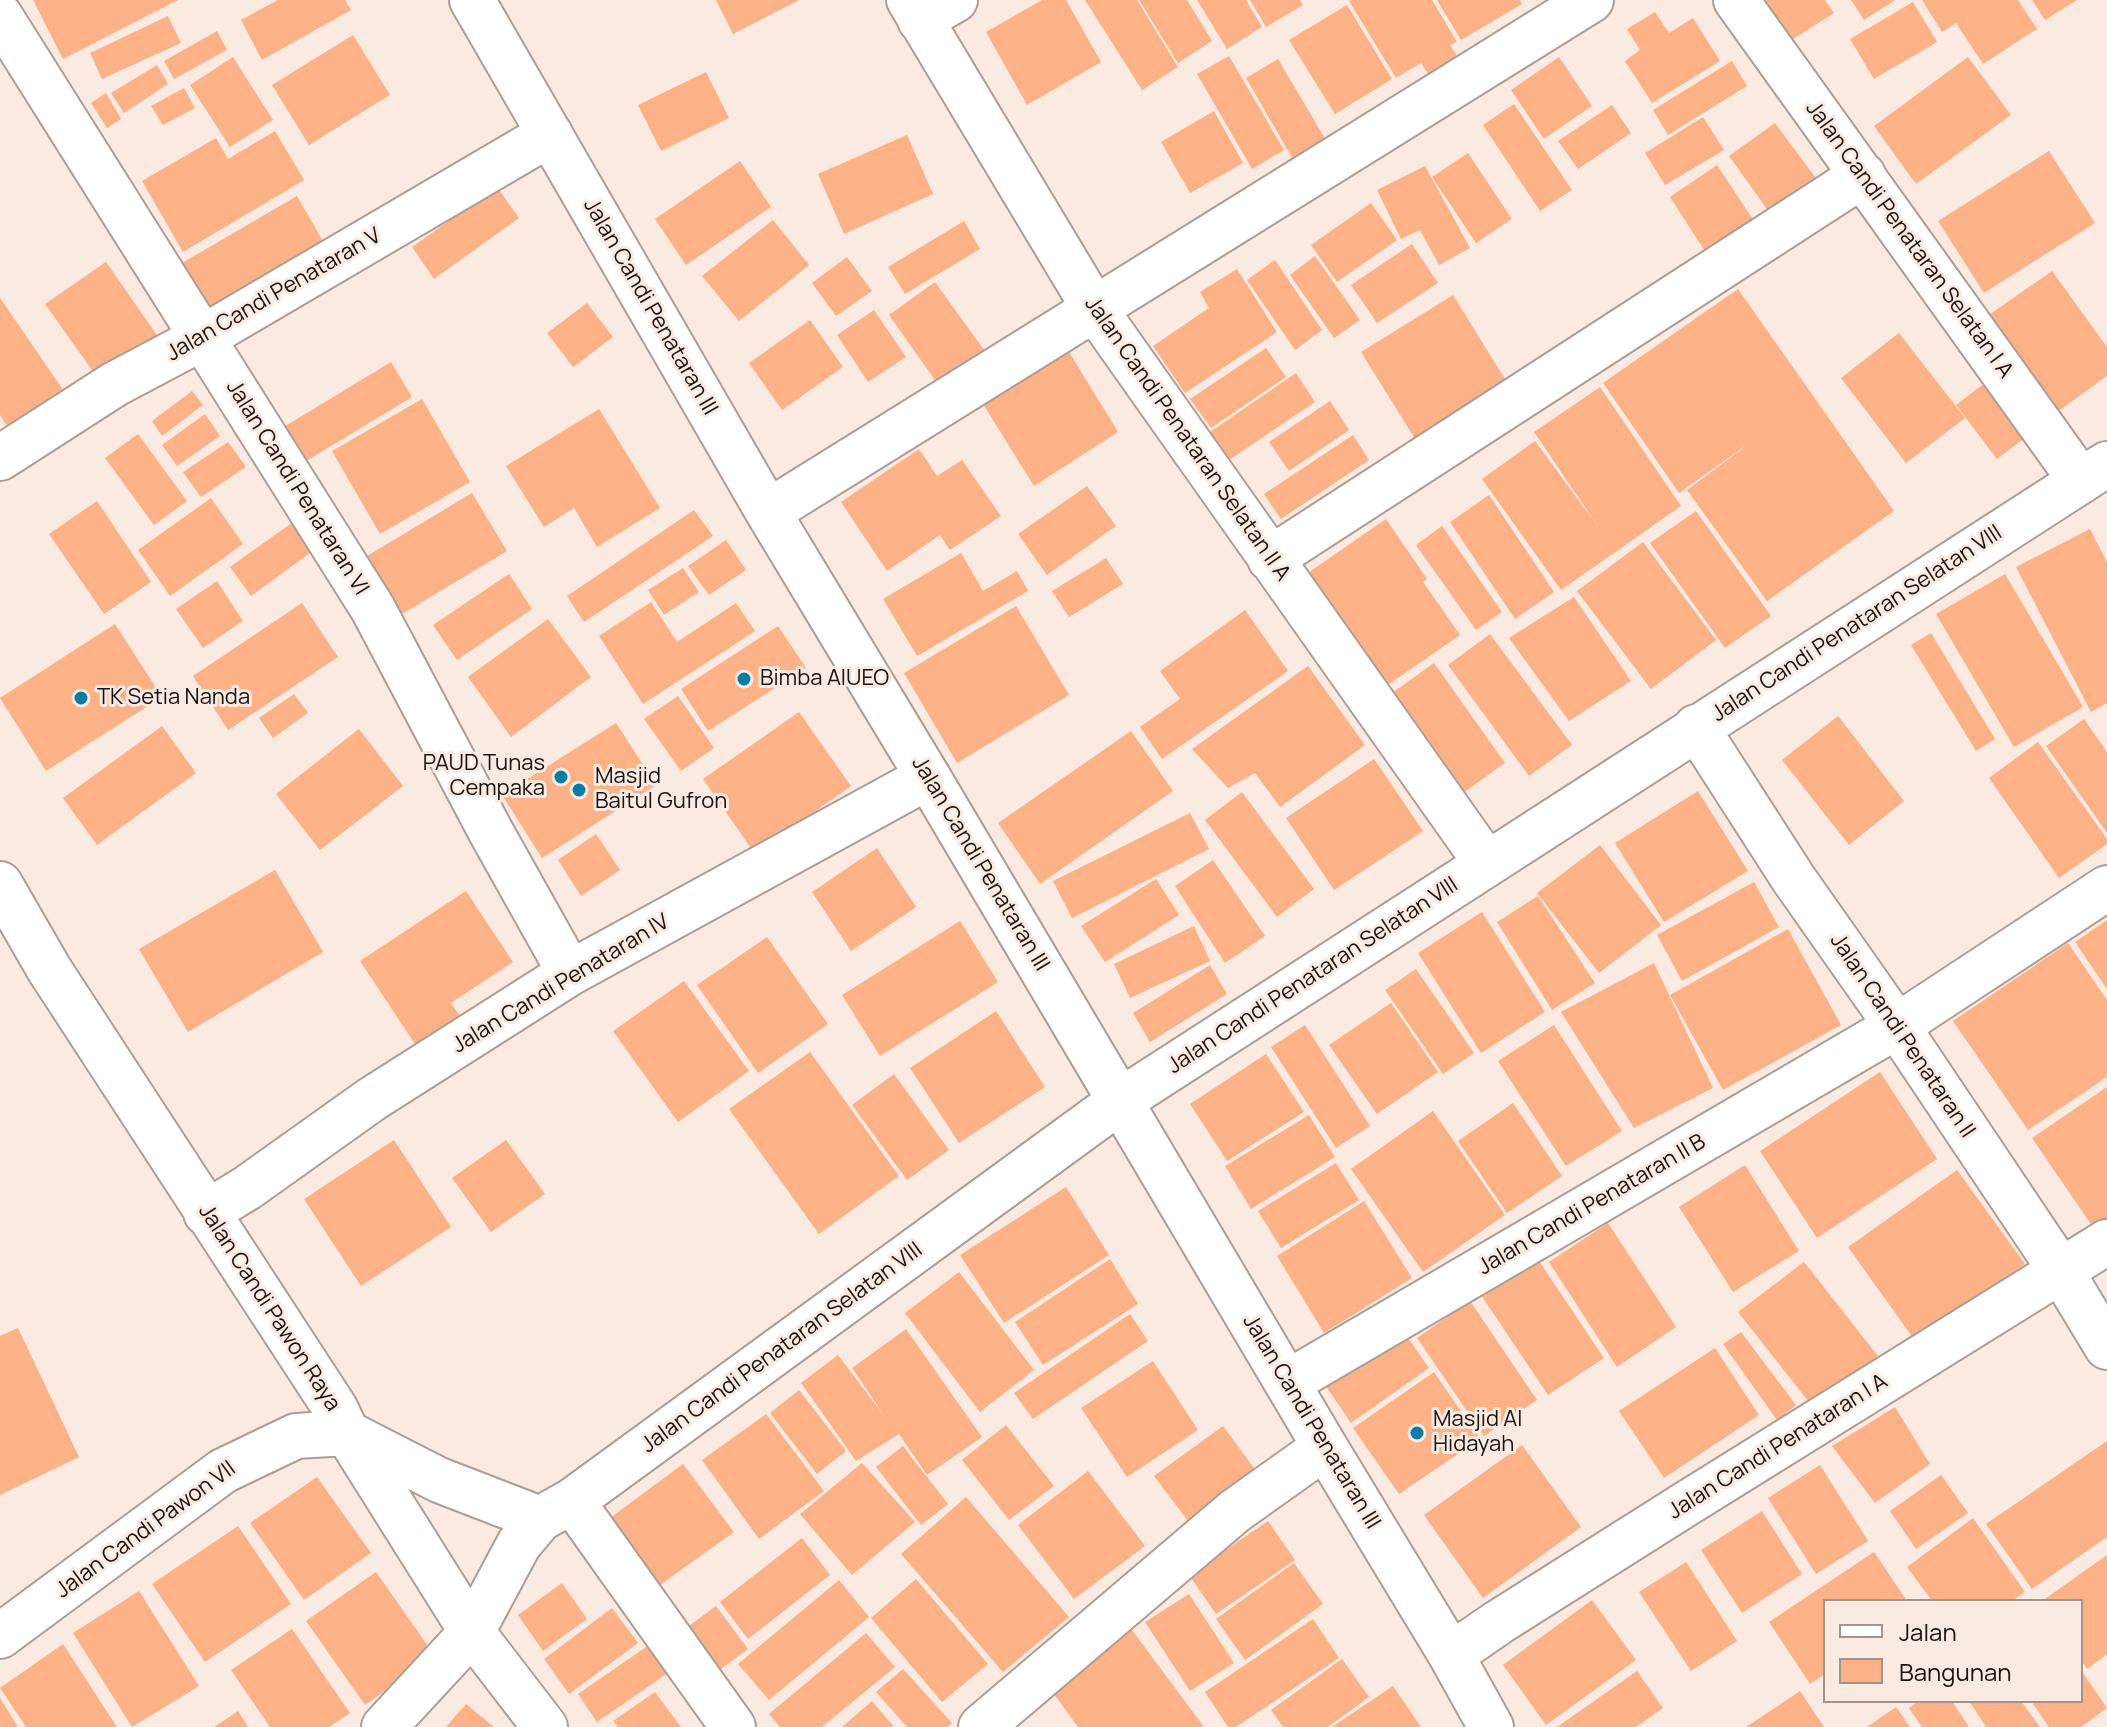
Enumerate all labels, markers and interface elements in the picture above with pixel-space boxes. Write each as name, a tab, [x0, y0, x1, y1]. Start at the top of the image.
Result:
street label: Jalan Candi Penataran Selatan I A	[1800, 96, 2018, 384]
street label: Jalan Candi Penataran III	[577, 194, 723, 420]
street label: Jalan Candi Penataran V	[162, 223, 386, 367]
street label: Jalan Candi Penataran Selatan II A	[1078, 292, 1296, 586]
street label: Jalan Candi Penataran VI	[220, 376, 374, 600]
street label: Jalan Candi Penataran Selatan VIII	[1707, 520, 2007, 728]
place label: Bimba AIUEO	[760, 666, 889, 692]
marker: Bimba AIUEO	[735, 670, 753, 688]
place label: TK Setia Nanda	[97, 685, 250, 711]
marker: TK Setia Nanda	[72, 689, 90, 707]
place label: PAUD Tunas Cempaka	[423, 751, 545, 802]
street label: Jalan Candi Penataran III	[905, 752, 1055, 976]
place label: Masjid Baitul Gufron	[595, 764, 727, 816]
marker: PAUD Tunas Cempaka	[552, 768, 570, 786]
marker: Masjid Baitul Gufron	[570, 781, 588, 799]
street label: Jalan Candi Penataran Selatan VIII	[1163, 872, 1463, 1080]
street label: Jalan Candi Penataran IV	[448, 909, 674, 1059]
street label: Jalan Candi Penataran II	[1824, 929, 1980, 1143]
street label: Jalan Candi Penataran II B	[1474, 1129, 1710, 1281]
street label: Jalan Candi Pawon Raya	[192, 1200, 346, 1416]
street label: Jalan Candi Penataran Selatan VIII	[636, 1237, 928, 1459]
street label: Jalan Candi Penataran III	[1236, 1310, 1386, 1534]
street label: Jalan Candi Penataran I A	[1664, 1369, 1892, 1525]
place label: Masjid Al Hidayah	[1433, 1407, 1522, 1458]
marker: Masjid Al Hidayah	[1408, 1424, 1426, 1442]
street label: Jalan Candi Pawon VII	[51, 1456, 241, 1604]
legend	[1823, 1599, 2083, 1703]
text: Jalan	[1899, 1615, 1957, 1648]
text: Bangunan	[1899, 1655, 2012, 1688]

